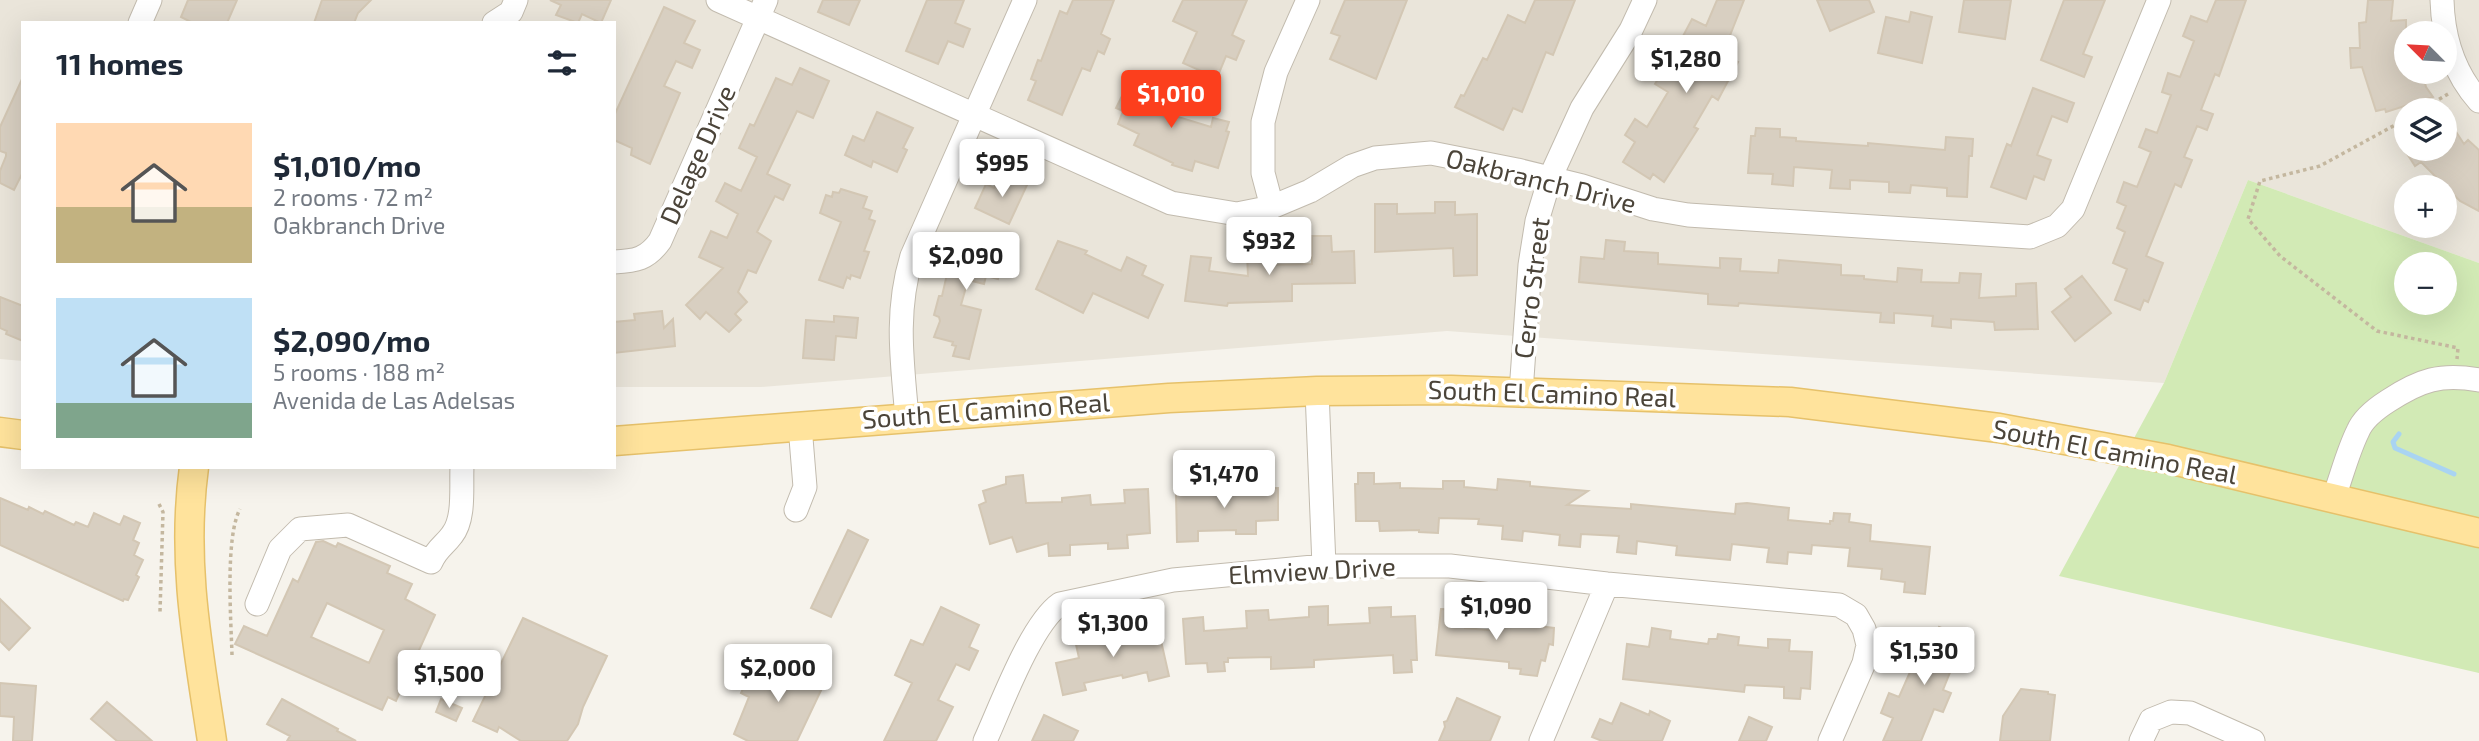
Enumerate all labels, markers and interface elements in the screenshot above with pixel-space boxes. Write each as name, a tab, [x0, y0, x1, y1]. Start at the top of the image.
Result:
north arrow	[2394, 21, 2457, 84]
map controls	[2394, 21, 2457, 315]
pin: $1,280	[1629, 36, 1743, 95]
icon: filters	[543, 44, 581, 82]
text: $1,280	[1650, 44, 1722, 72]
text: 11 homes	[56, 45, 183, 81]
pin: $1,010	[1114, 71, 1228, 130]
text: $1,010	[1137, 79, 1205, 107]
street label: Delage Drive	[652, 80, 741, 229]
button: layers	[2394, 98, 2457, 161]
pin: $995	[961, 140, 1043, 199]
street label: Oakbranch Drive	[1443, 141, 1640, 218]
text: $1,010/mo	[273, 147, 421, 183]
text: $995	[975, 148, 1029, 176]
icon: home	[112, 151, 196, 235]
button: +	[2394, 175, 2457, 238]
text: 2 rooms · 72 m²	[273, 183, 433, 211]
text: Oakbranch Drive	[273, 211, 445, 239]
street label: Cerro Street	[1506, 215, 1555, 360]
pin: $932	[1228, 218, 1310, 277]
text: $932	[1242, 226, 1296, 254]
pin: $2,090	[909, 232, 1023, 292]
text: $2,090	[929, 241, 1003, 269]
button: −	[2394, 252, 2457, 315]
text: $2,090/mo	[273, 322, 430, 358]
icon: home	[112, 326, 196, 410]
text: 5 rooms · 188 m²	[273, 358, 445, 386]
street label: South El Camino Real	[1427, 373, 1677, 412]
street label: South El Camino Real	[861, 385, 1111, 434]
text: Avenida de Las Adelsas	[273, 386, 515, 414]
street label: South El Camino Real	[1990, 412, 2240, 489]
pin: $1,470	[1167, 450, 1281, 510]
text: $1,470	[1189, 459, 1259, 487]
street label: Elmview Drive	[1227, 550, 1396, 589]
pin: $1,090	[1439, 582, 1553, 642]
text: $1,090	[1460, 591, 1532, 619]
pin: $1,300	[1056, 600, 1170, 659]
text: $1,300	[1078, 608, 1148, 636]
pin: $1,530	[1867, 628, 1981, 687]
text: $1,530	[1889, 636, 1959, 664]
pin: $2,000	[721, 644, 835, 704]
pin: $1,500	[392, 650, 506, 710]
text: $2,000	[740, 653, 816, 681]
text: $1,500	[414, 659, 484, 687]

